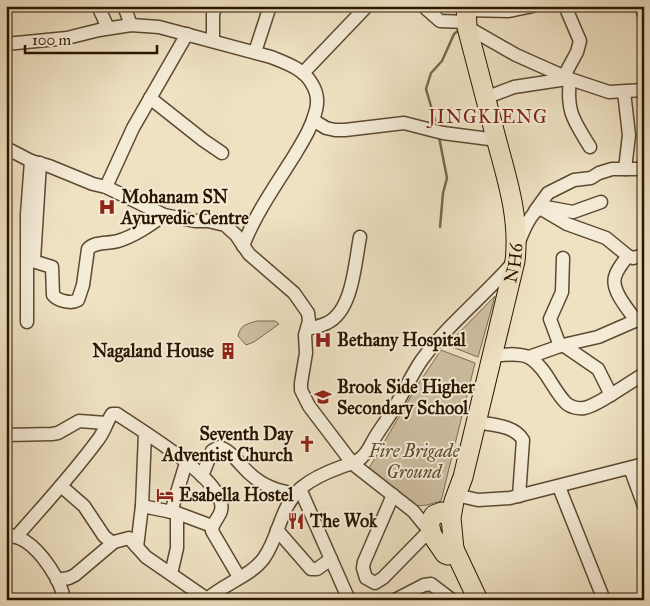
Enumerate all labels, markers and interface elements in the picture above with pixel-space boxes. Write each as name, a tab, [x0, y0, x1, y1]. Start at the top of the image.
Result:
scale bar	[25, 22, 158, 54]
text: 100 m	[32, 31, 72, 49]
district label: JINGKIENG	[426, 105, 548, 129]
place label: Mohanam SN Ayurvedic Centre	[120, 186, 249, 230]
hospital icon: Mohanam SN Ayurvedic Centre	[97, 197, 117, 217]
street label: NH6	[499, 242, 527, 285]
place label: Bethany Hospital	[337, 329, 467, 352]
hospital icon: Bethany Hospital	[313, 330, 333, 350]
place label: Nagaland House	[92, 340, 215, 363]
building icon: Nagaland House	[218, 341, 238, 361]
place label: Brook Side Higher Secondary School	[337, 376, 476, 420]
school or university icon: Brook Side Higher Secondary School	[313, 387, 333, 407]
place label: Seventh Day Adventist Church	[161, 423, 295, 466]
church icon: Seventh Day Adventist Church	[297, 434, 317, 454]
park label: Fire Brigade Ground	[368, 440, 461, 483]
place label: Esabella Hostel	[179, 484, 295, 506]
hotel icon: Esabella Hostel	[155, 485, 175, 505]
place label: The Wok	[309, 510, 378, 532]
restaurant icon: The Wok	[286, 511, 306, 531]

